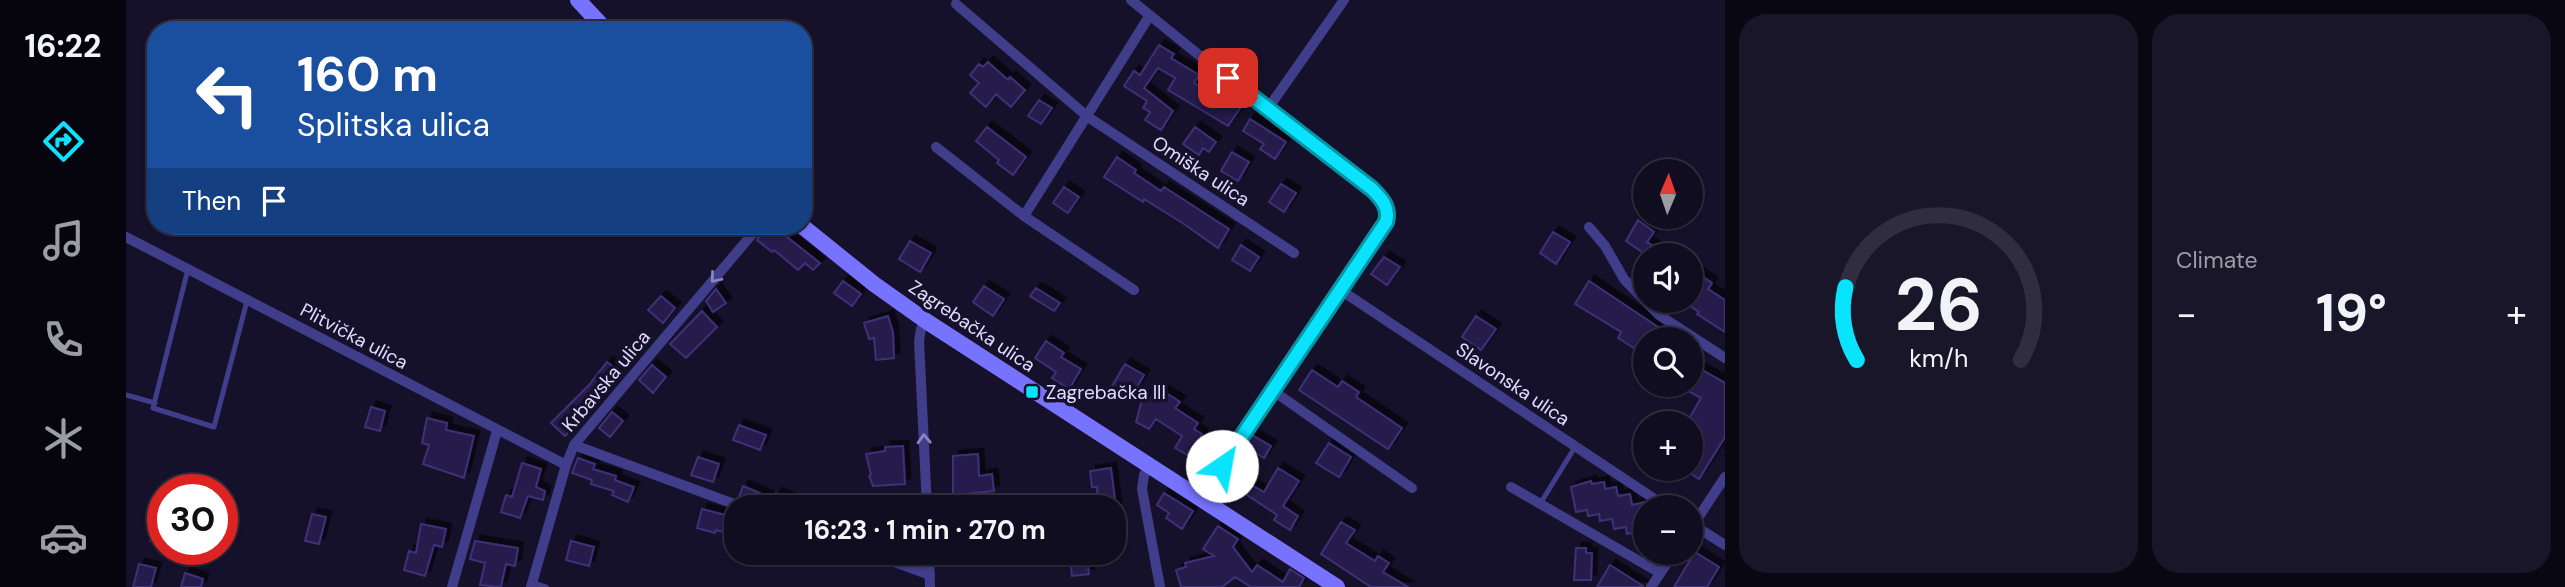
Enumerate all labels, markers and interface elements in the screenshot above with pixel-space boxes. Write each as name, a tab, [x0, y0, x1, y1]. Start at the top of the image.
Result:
text: 16:22	[25, 25, 102, 67]
text: 160 m	[297, 42, 438, 106]
pin	[1198, 48, 1258, 108]
icon: left	[182, 49, 273, 140]
icon: arrive	[1209, 59, 1247, 97]
text: Splitska ulica	[297, 104, 490, 146]
icon: directions	[39, 117, 88, 166]
street label: Omiška ulica	[1147, 130, 1255, 212]
north arrow	[1633, 159, 1703, 229]
map controls	[1633, 159, 1703, 565]
icon: arrive	[255, 182, 293, 220]
text: Then	[182, 184, 241, 218]
icon: music	[39, 216, 88, 265]
button: sound	[1633, 243, 1703, 313]
text: Climate	[2176, 245, 2258, 275]
text: 26	[1894, 258, 1983, 353]
one-way arrow	[711, 270, 723, 283]
street label: Zagrebačka ulica	[904, 274, 1040, 378]
text: 19°	[2316, 279, 2387, 347]
text: −	[2176, 289, 2197, 339]
text: +	[2506, 289, 2527, 339]
street label: Plitvička ulica	[296, 297, 412, 375]
icon: phone	[39, 315, 88, 364]
street label: Krbavska ulica	[556, 325, 656, 437]
button: search	[1633, 327, 1703, 397]
street label: Slavonska ulica	[1451, 337, 1575, 431]
text: km/h	[1909, 341, 1968, 374]
place label: Zagrebačka III	[1046, 380, 1166, 405]
marker: Zagrebačka III	[1024, 384, 1040, 400]
button: +	[1633, 411, 1703, 481]
icon: climate	[39, 414, 88, 463]
position arrow	[1185, 429, 1259, 503]
one-way arrow	[916, 434, 931, 445]
speed limit sign: 30	[147, 474, 238, 565]
button: −	[1633, 495, 1703, 565]
icon: car	[39, 513, 88, 562]
text: 16:23 · 1 min · 270 m	[804, 513, 1046, 547]

